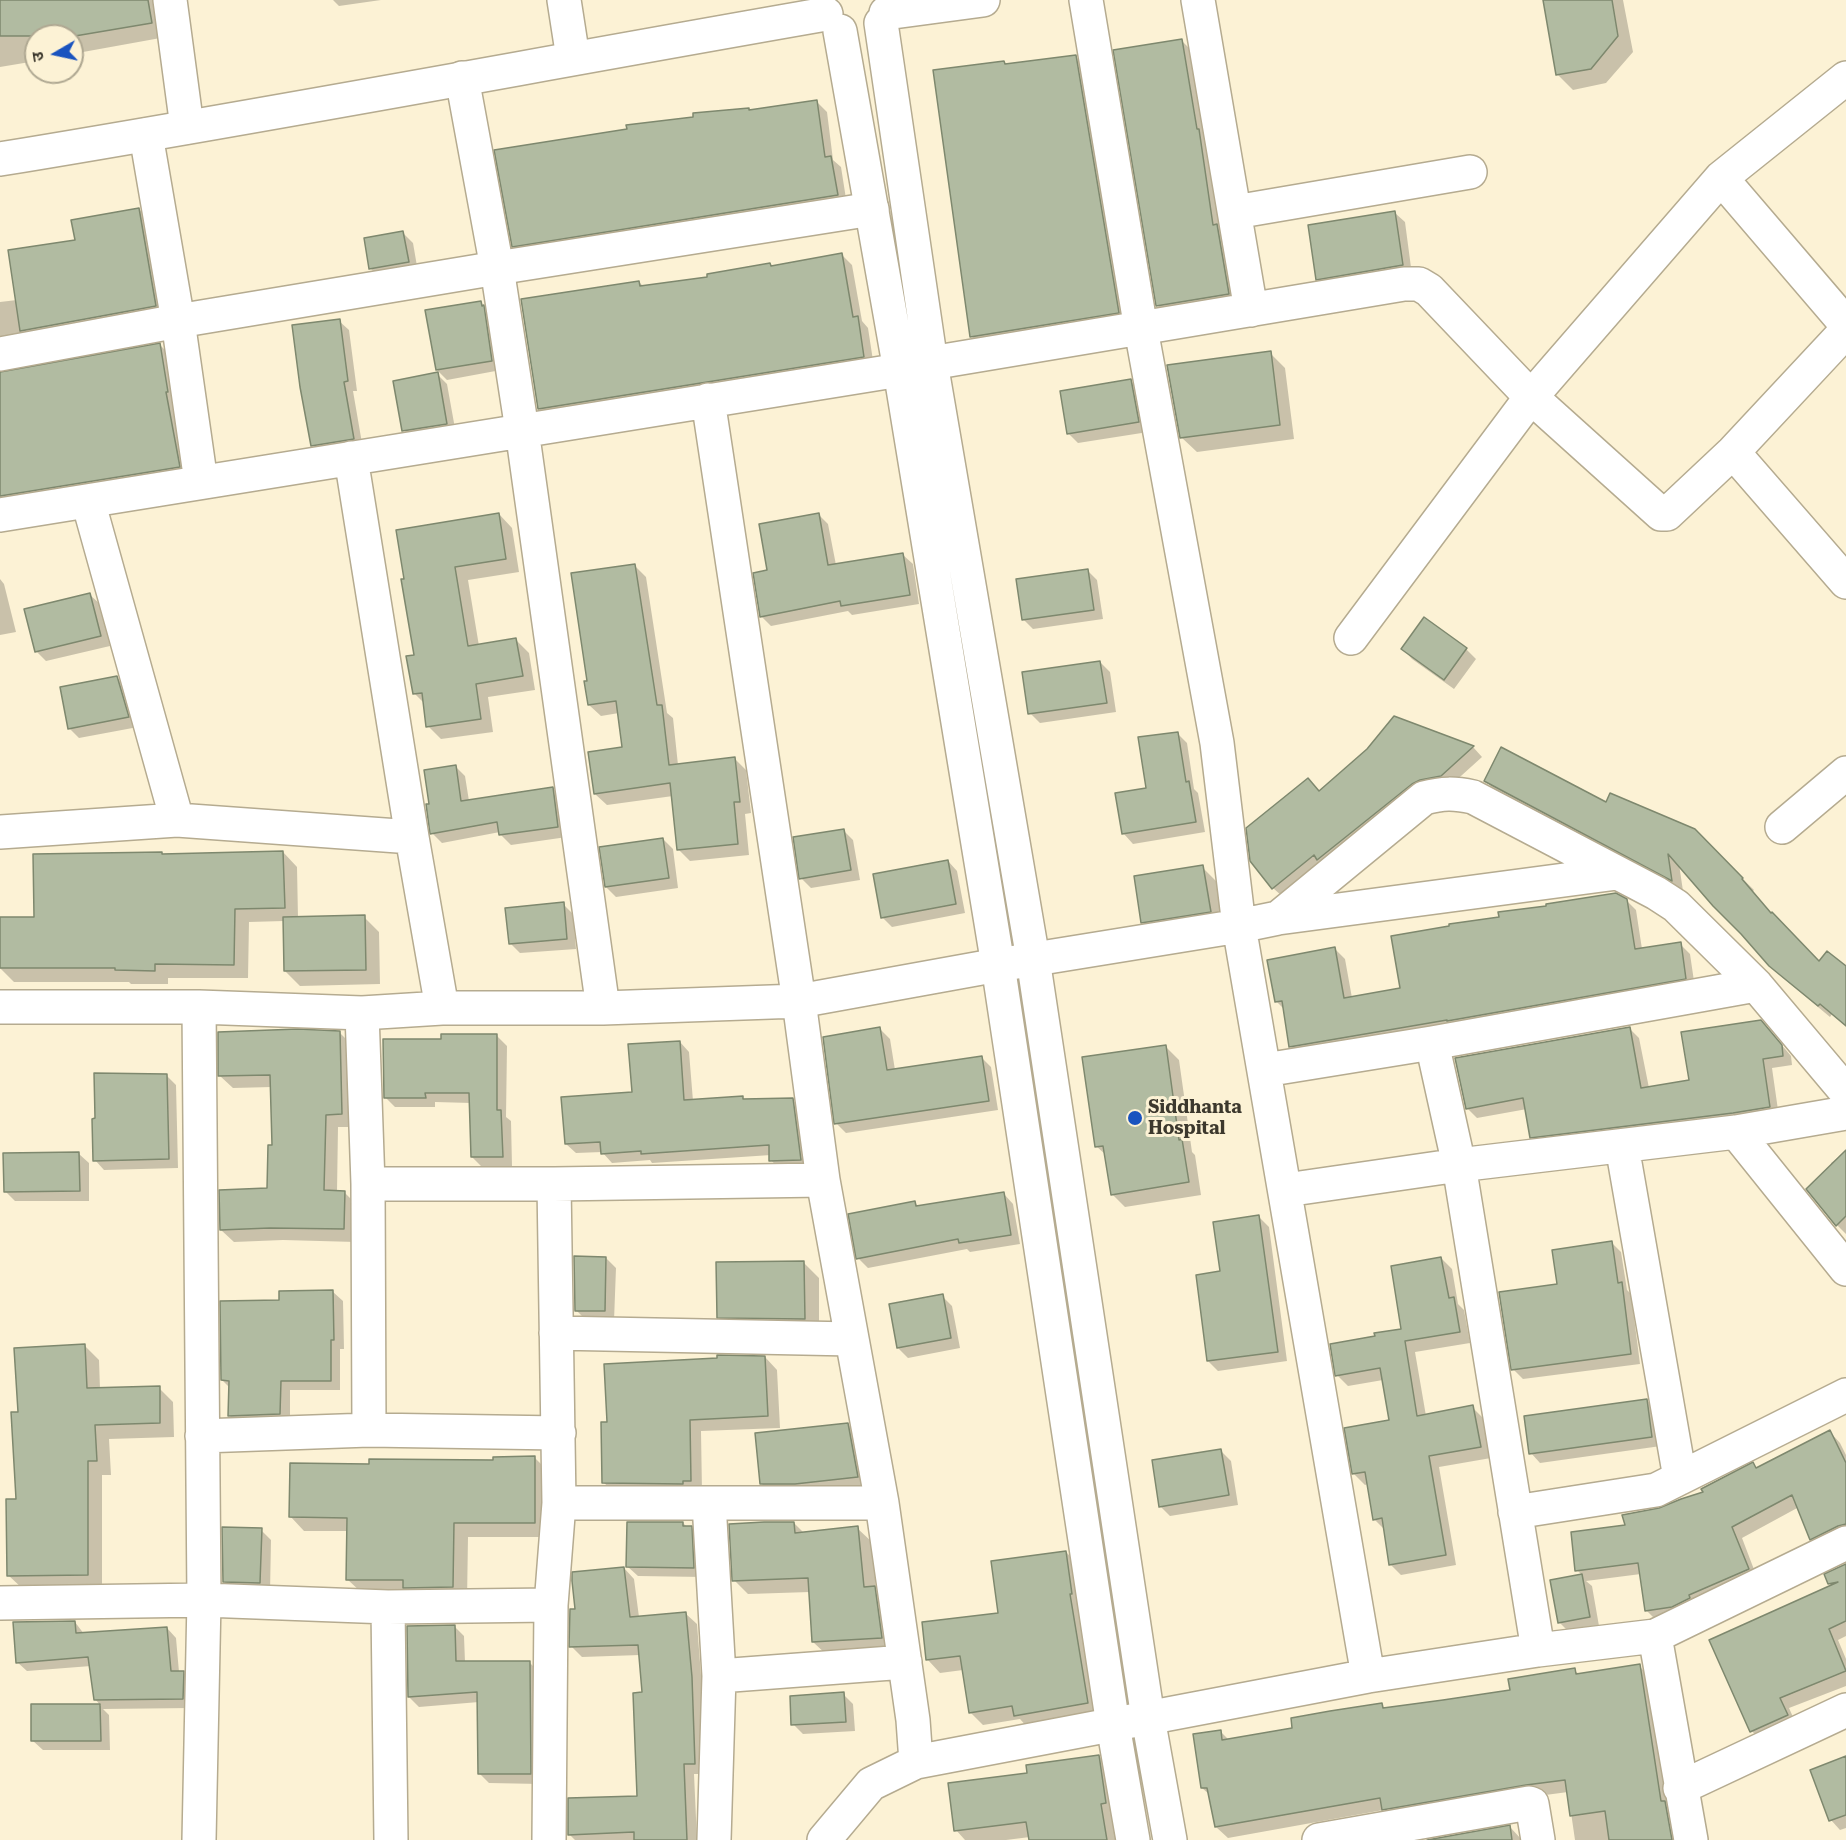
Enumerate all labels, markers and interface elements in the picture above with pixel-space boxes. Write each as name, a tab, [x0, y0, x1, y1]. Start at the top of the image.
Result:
north arrow	[24, 24, 84, 84]
text: उ	[28, 50, 48, 63]
place label: Siddhanta Hospital	[1148, 1097, 1242, 1140]
marker: Siddhanta Hospital	[1126, 1109, 1144, 1127]

